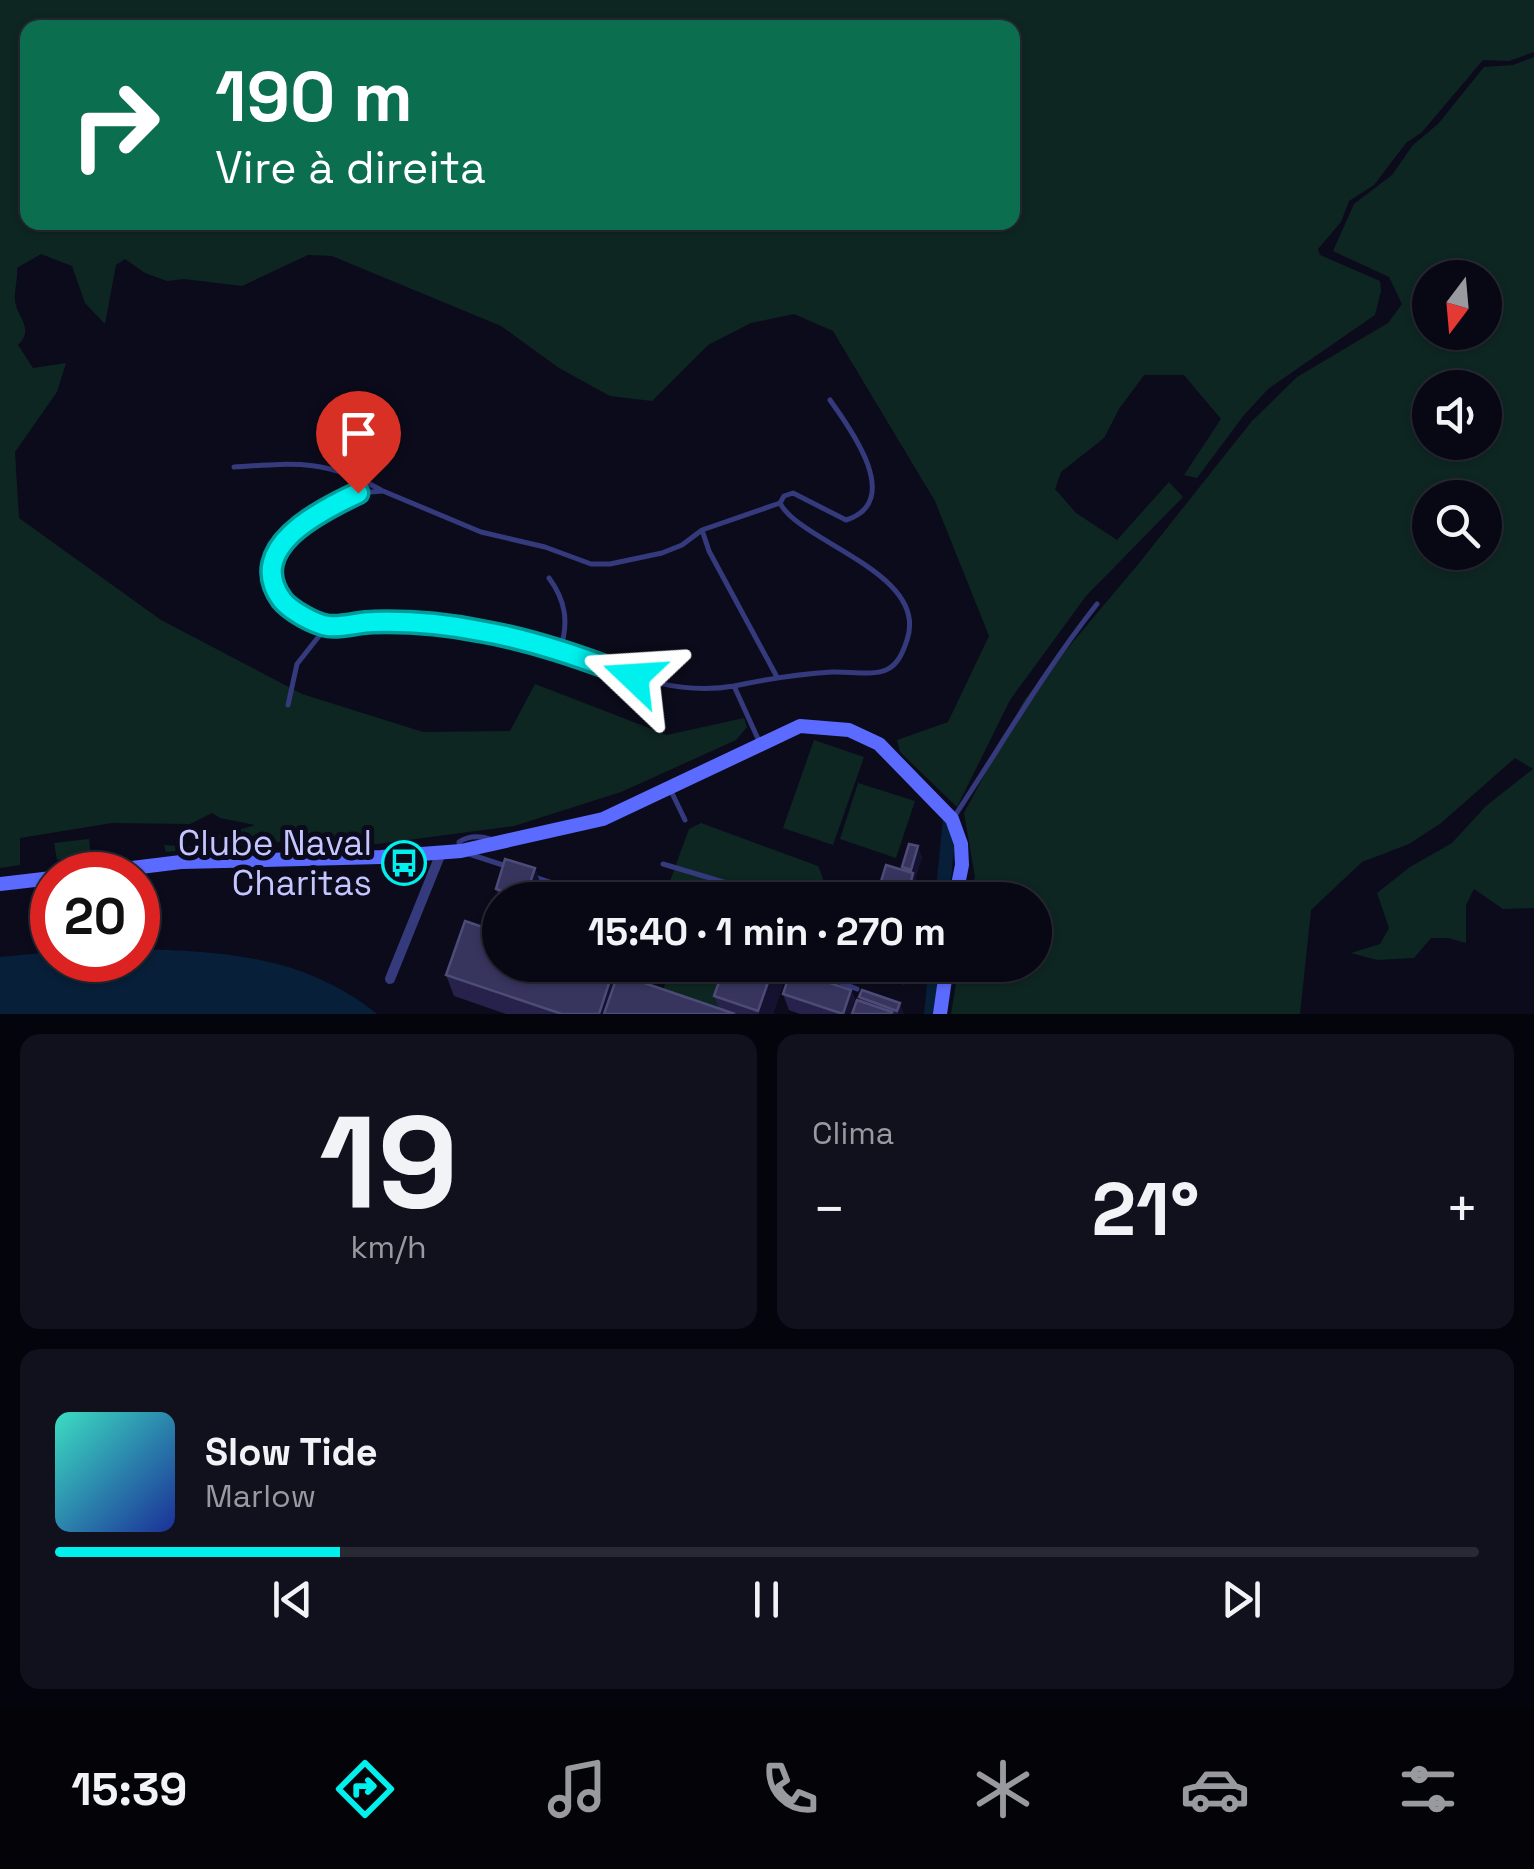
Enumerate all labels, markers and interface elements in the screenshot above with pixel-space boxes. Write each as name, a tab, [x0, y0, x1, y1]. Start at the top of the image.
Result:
text: 190 m	[215, 52, 413, 141]
icon: right	[50, 60, 180, 190]
text: Vire à direita	[215, 139, 486, 196]
north arrow	[1412, 260, 1502, 350]
map controls	[1412, 260, 1502, 570]
button: sound	[1412, 370, 1502, 460]
pin	[316, 391, 401, 494]
icon: arrive	[331, 406, 386, 461]
button: search	[1412, 480, 1502, 570]
position arrow	[582, 625, 686, 729]
place label: Clube Naval Charitas	[178, 821, 372, 905]
bus stop icon: Clube Naval Charitas	[381, 840, 427, 886]
speed limit sign: 20	[30, 852, 160, 982]
text: 15:40 · 1 min · 270 m	[588, 908, 946, 956]
text: 19	[319, 1079, 458, 1245]
text: Clima	[812, 1113, 894, 1153]
text: 21°	[1091, 1161, 1200, 1257]
text: −	[812, 1174, 846, 1244]
text: +	[1445, 1174, 1479, 1244]
text: km/h	[350, 1227, 427, 1267]
text: Slow Tide	[205, 1428, 378, 1476]
text: Marlow	[205, 1476, 316, 1516]
icon: previous	[265, 1572, 320, 1627]
icon: pause	[739, 1572, 794, 1627]
icon: next	[1214, 1572, 1269, 1627]
icon: directions	[330, 1754, 400, 1824]
icon: music	[542, 1754, 612, 1824]
icon: phone	[755, 1754, 825, 1824]
icon: climate	[968, 1754, 1038, 1824]
icon: car	[1180, 1754, 1250, 1824]
icon: filters	[1393, 1754, 1463, 1824]
text: 15:39	[71, 1761, 187, 1818]

